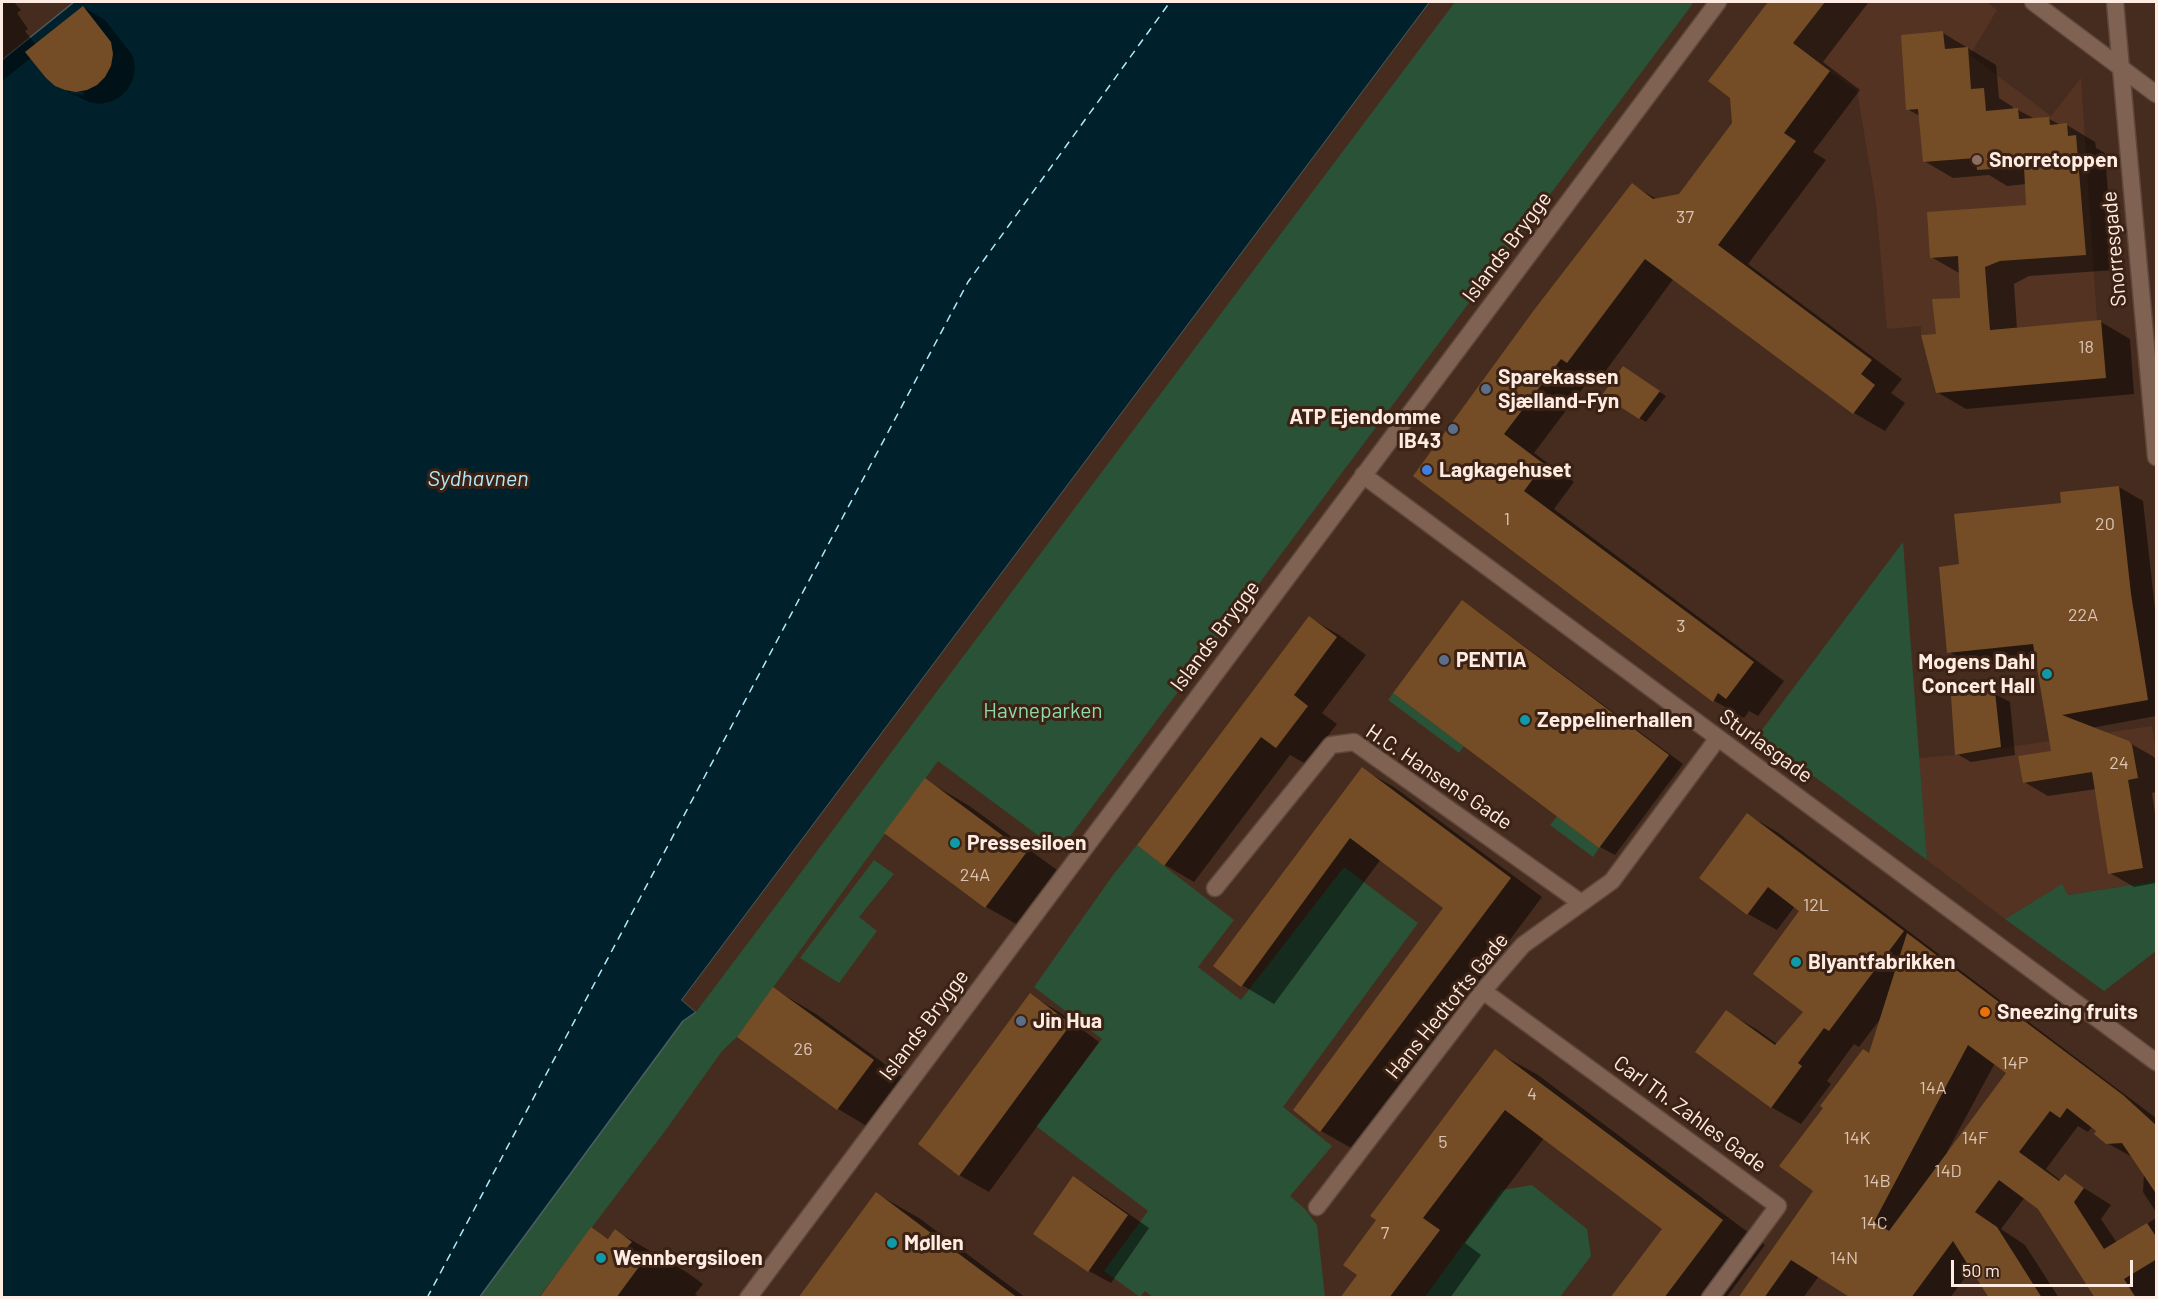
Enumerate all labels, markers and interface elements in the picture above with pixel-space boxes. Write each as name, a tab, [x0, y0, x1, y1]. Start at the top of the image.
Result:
place label: Snorretoppen	[1989, 147, 2118, 173]
marker: Snorretoppen	[1970, 153, 1984, 167]
street label: Islands Brygge	[1457, 187, 1557, 307]
street label: Snorresgade	[2096, 190, 2132, 308]
house number: 37	[1676, 206, 1694, 228]
house number: 18	[2078, 336, 2094, 358]
place label: Sparekassen Sjælland-Fyn	[1498, 364, 1619, 414]
marker: Sparekassen Sjælland-Fyn	[1479, 382, 1493, 396]
place label: ATP Ejendomme IB43	[1289, 404, 1441, 454]
marker: ATP Ejendomme IB43	[1446, 422, 1460, 436]
place label: Lagkagehuset	[1439, 457, 1571, 483]
marker: Lagkagehuset	[1420, 463, 1434, 477]
water label: Sydhavnen	[427, 466, 529, 492]
house number: 1	[1504, 508, 1510, 530]
house number: 20	[2095, 513, 2115, 535]
street label: Islands Brygge	[1165, 576, 1265, 696]
house number: 22A	[2068, 604, 2098, 626]
house number: 3	[1676, 615, 1686, 637]
place label: PENTIA	[1456, 647, 1527, 673]
place label: Mogens Dahl Concert Hall	[1918, 649, 2035, 699]
marker: PENTIA	[1437, 653, 1451, 667]
marker: Mogens Dahl Concert Hall	[2040, 667, 2054, 681]
park label: Havneparken	[983, 698, 1103, 724]
street label: Sturlasgade	[1714, 704, 1818, 788]
place label: Zeppelinerhallen	[1537, 707, 1693, 733]
marker: Zeppelinerhallen	[1518, 713, 1532, 727]
street label: H.C. Hansens Gade	[1361, 719, 1517, 835]
house number: 24	[2109, 752, 2129, 774]
place label: Pressesiloen	[967, 830, 1087, 856]
marker: Pressesiloen	[948, 836, 962, 850]
house number: 24A	[960, 864, 990, 886]
house number: 12L	[1803, 894, 1829, 916]
street label: Hans Hedtofts Gade	[1380, 928, 1514, 1084]
place label: Blyantfabrikken	[1808, 949, 1955, 975]
marker: Blyantfabrikken	[1789, 955, 1803, 969]
street label: Islands Brygge	[874, 965, 974, 1085]
place label: Sneezing fruits	[1997, 999, 2138, 1025]
marker: Sneezing fruits	[1978, 1005, 1992, 1019]
place label: Jin Hua	[1033, 1008, 1102, 1034]
marker: Jin Hua	[1014, 1014, 1028, 1028]
house number: 26	[794, 1038, 812, 1060]
street label: Carl Th. Zahles Gade	[1609, 1050, 1771, 1178]
house number: 14P	[2002, 1052, 2028, 1074]
house number: 14A	[1919, 1077, 1947, 1099]
house number: 4	[1527, 1083, 1537, 1105]
house number: 14K	[1843, 1127, 1871, 1149]
house number: 14F	[1962, 1127, 1988, 1149]
house number: 5	[1438, 1131, 1448, 1153]
house number: 14D	[1934, 1160, 1962, 1182]
house number: 14B	[1863, 1170, 1891, 1192]
house number: 14C	[1860, 1212, 1888, 1234]
house number: 7	[1381, 1222, 1389, 1244]
place label: Møllen	[904, 1230, 964, 1256]
marker: Møllen	[885, 1236, 899, 1250]
place label: Wennbergsiloen	[613, 1245, 763, 1271]
house number: 14N	[1830, 1247, 1858, 1269]
scale bar	[1954, 1248, 2136, 1286]
marker: Wennbergsiloen	[594, 1251, 608, 1265]
text: 50 m	[1962, 1259, 2000, 1281]

